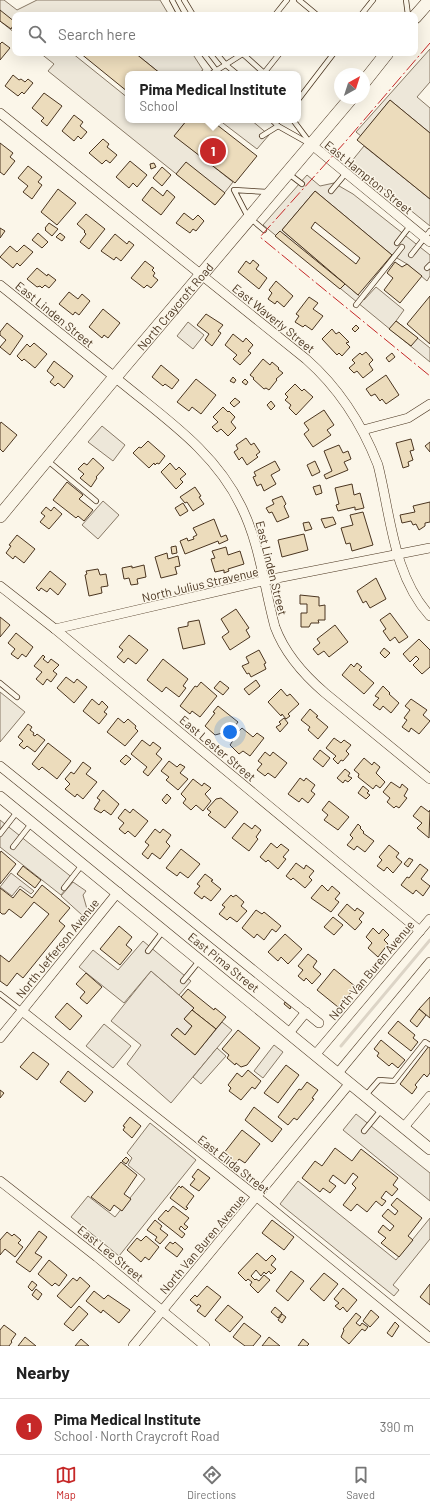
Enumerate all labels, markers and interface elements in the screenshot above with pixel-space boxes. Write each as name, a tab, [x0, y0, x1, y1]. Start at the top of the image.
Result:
search box	[12, 12, 418, 56]
icon: search	[26, 23, 48, 45]
text: Search here	[58, 25, 136, 43]
north arrow	[334, 68, 370, 104]
popup	[125, 71, 301, 123]
text: Pima Medical Institute	[140, 80, 286, 98]
text: School	[140, 98, 178, 114]
pin: 1	[200, 136, 226, 166]
street label: East Hampton Street	[322, 137, 416, 217]
street label: North Craycroft Road	[134, 260, 216, 353]
street label: East Linden Street	[13, 278, 97, 350]
street label: East Waverly Street	[230, 281, 318, 355]
street label: East Linden Street	[254, 519, 290, 617]
street label: North Julius Stravenue	[140, 564, 260, 604]
street label: East Lester Street	[177, 712, 259, 784]
your location	[220, 722, 240, 742]
street label: North Jefferson Avenue	[13, 896, 101, 1000]
street label: North Van Buren Avenue	[325, 917, 417, 1023]
street label: East Pima Street	[186, 929, 262, 995]
street label: East Elida Street	[195, 1132, 273, 1196]
street label: North Van Buren Avenue	[156, 1191, 248, 1297]
street label: East Lee Street	[75, 1222, 147, 1284]
text: Nearby	[16, 1362, 70, 1382]
text: Pima Medical Institute	[54, 1410, 201, 1428]
text: 1	[27, 1419, 31, 1435]
text: 390 m	[380, 1419, 414, 1435]
text: School · North Craycroft Road	[54, 1428, 220, 1444]
tab: Map	[55, 1464, 77, 1501]
tab: Directions	[187, 1464, 236, 1501]
tab: Saved	[346, 1464, 375, 1501]

